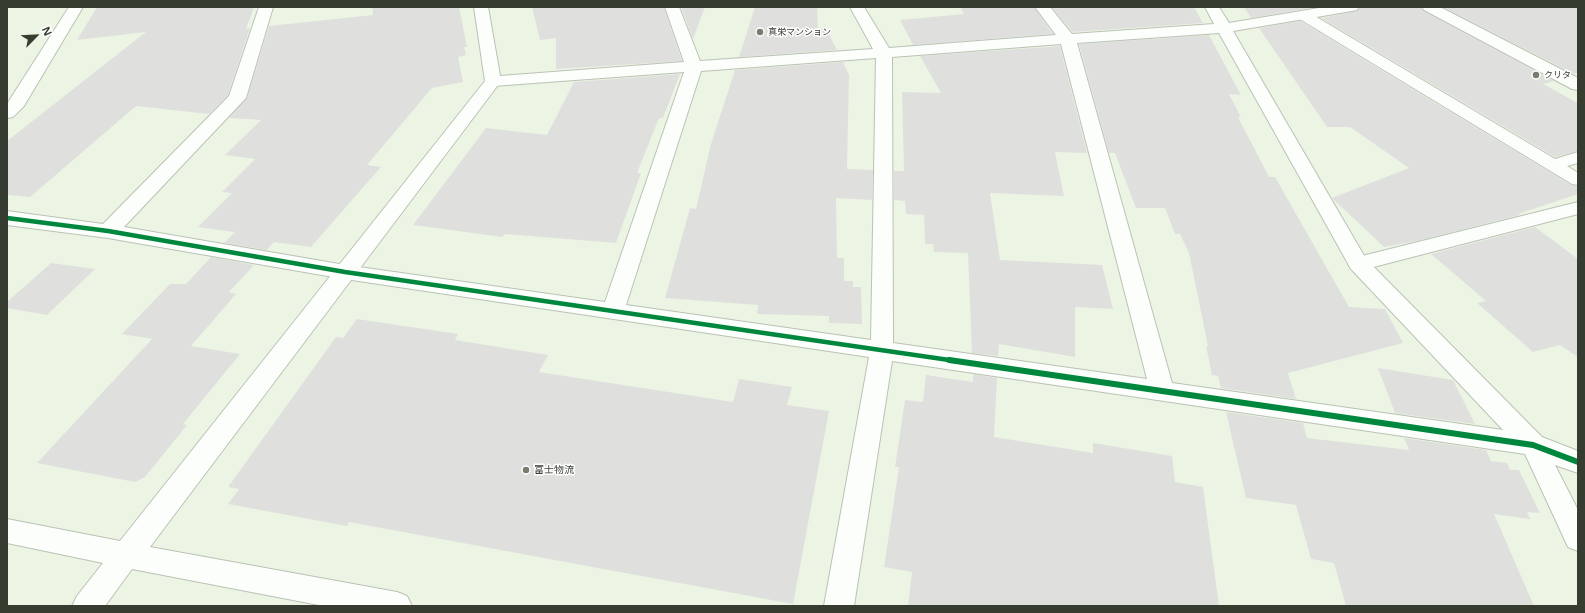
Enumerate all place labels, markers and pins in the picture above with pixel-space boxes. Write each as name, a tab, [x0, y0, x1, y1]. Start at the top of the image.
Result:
marker: 真栄マンション	[755, 27, 765, 37]
place label: 真栄マンション	[768, 27, 831, 37]
marker: クリタ	[1531, 70, 1541, 80]
place label: クリタ	[1544, 70, 1571, 80]
place label: 富士物流	[534, 464, 574, 476]
marker: 富士物流	[521, 465, 531, 475]

